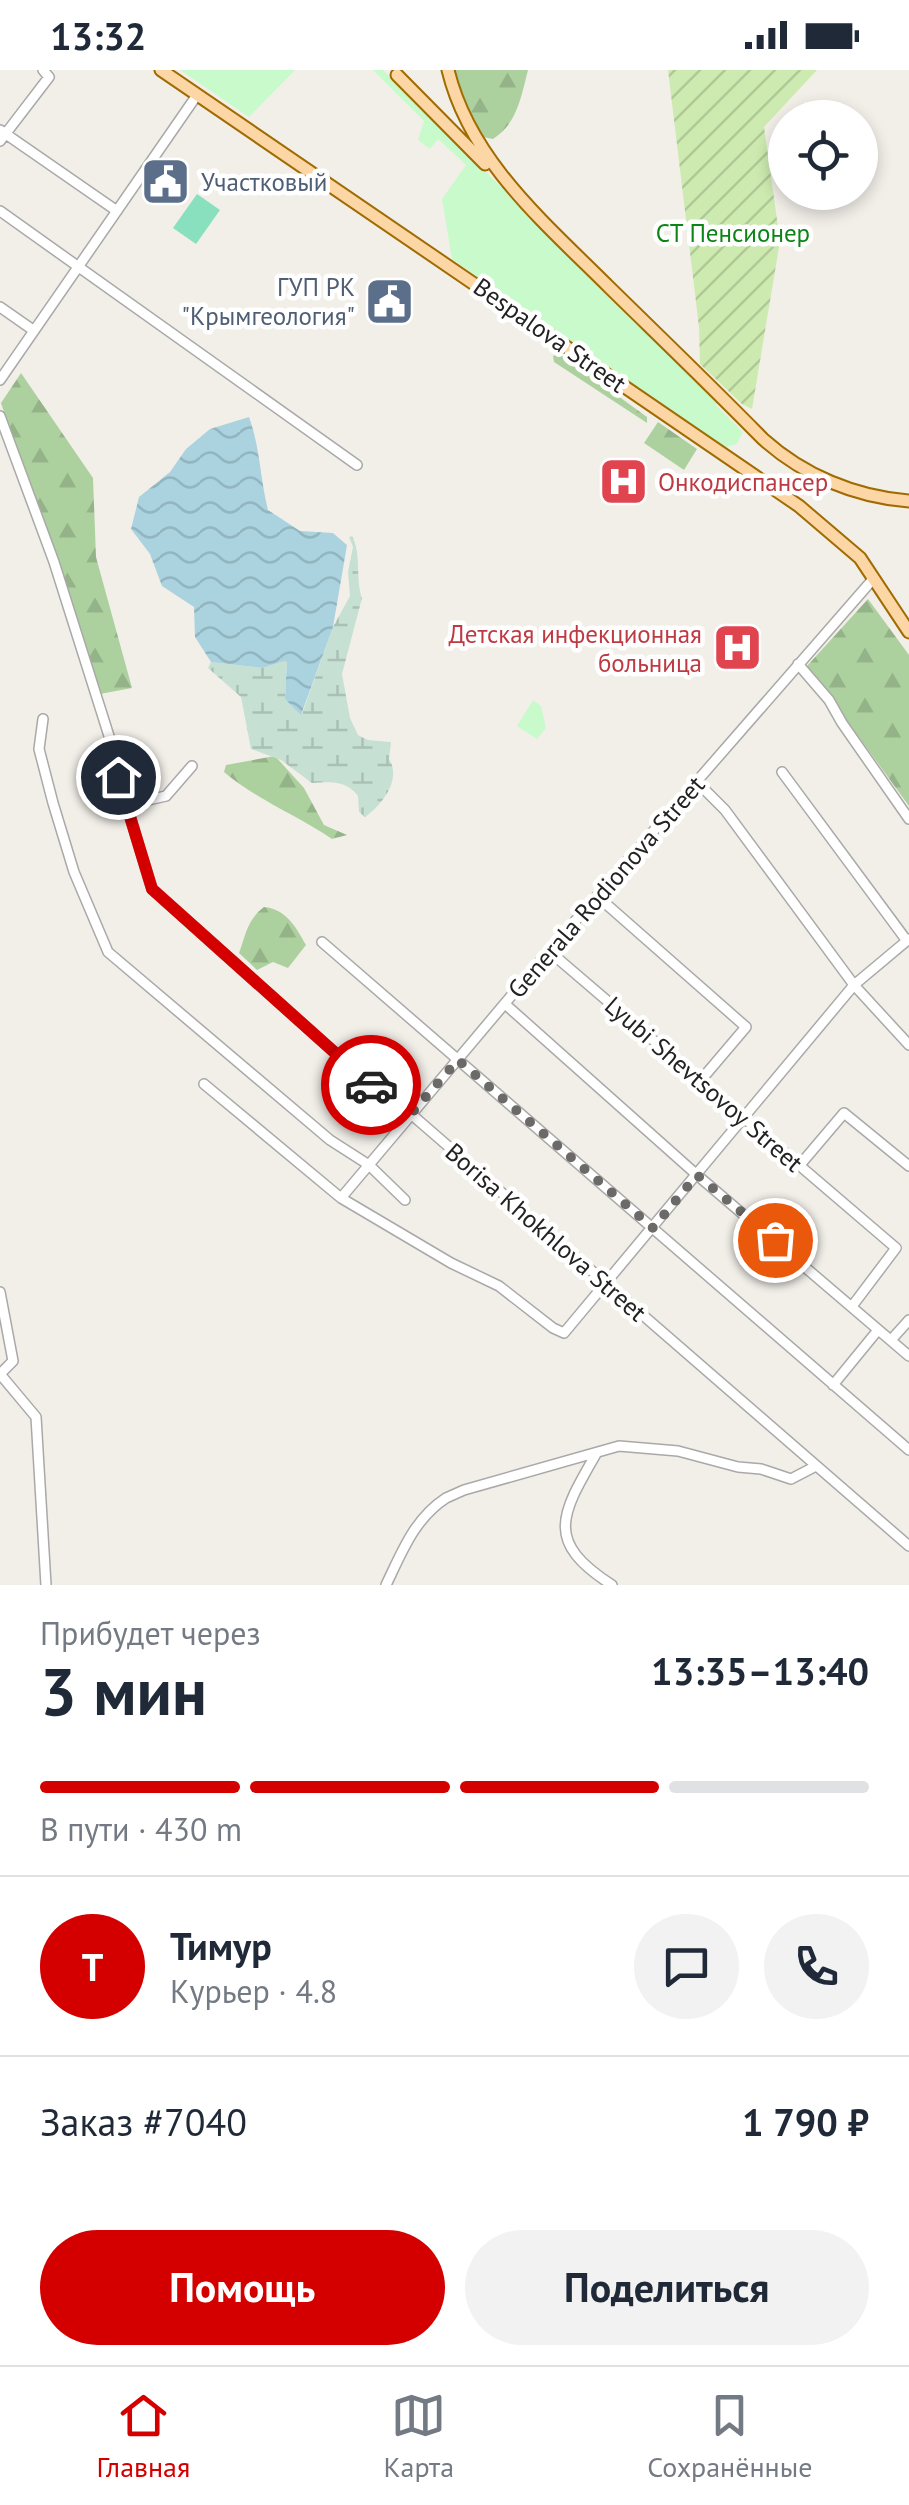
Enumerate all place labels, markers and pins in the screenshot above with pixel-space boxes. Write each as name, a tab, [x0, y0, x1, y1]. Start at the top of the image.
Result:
public building icon: Участковый	[140, 156, 192, 208]
place label: Участковый	[201, 166, 327, 198]
place label: ГУП РК "Крымгеология"	[182, 271, 355, 332]
public building icon: ГУП РК "Крымгеология"	[364, 275, 416, 327]
hospital icon: Онкодиспансер	[597, 456, 649, 508]
place label: Онкодиспансер	[658, 466, 828, 498]
place label: Детская инфекционная больница	[449, 618, 702, 679]
hospital icon: Детская инфекционная больница	[711, 622, 763, 674]
pin	[76, 735, 161, 820]
pin	[733, 1198, 818, 1283]

